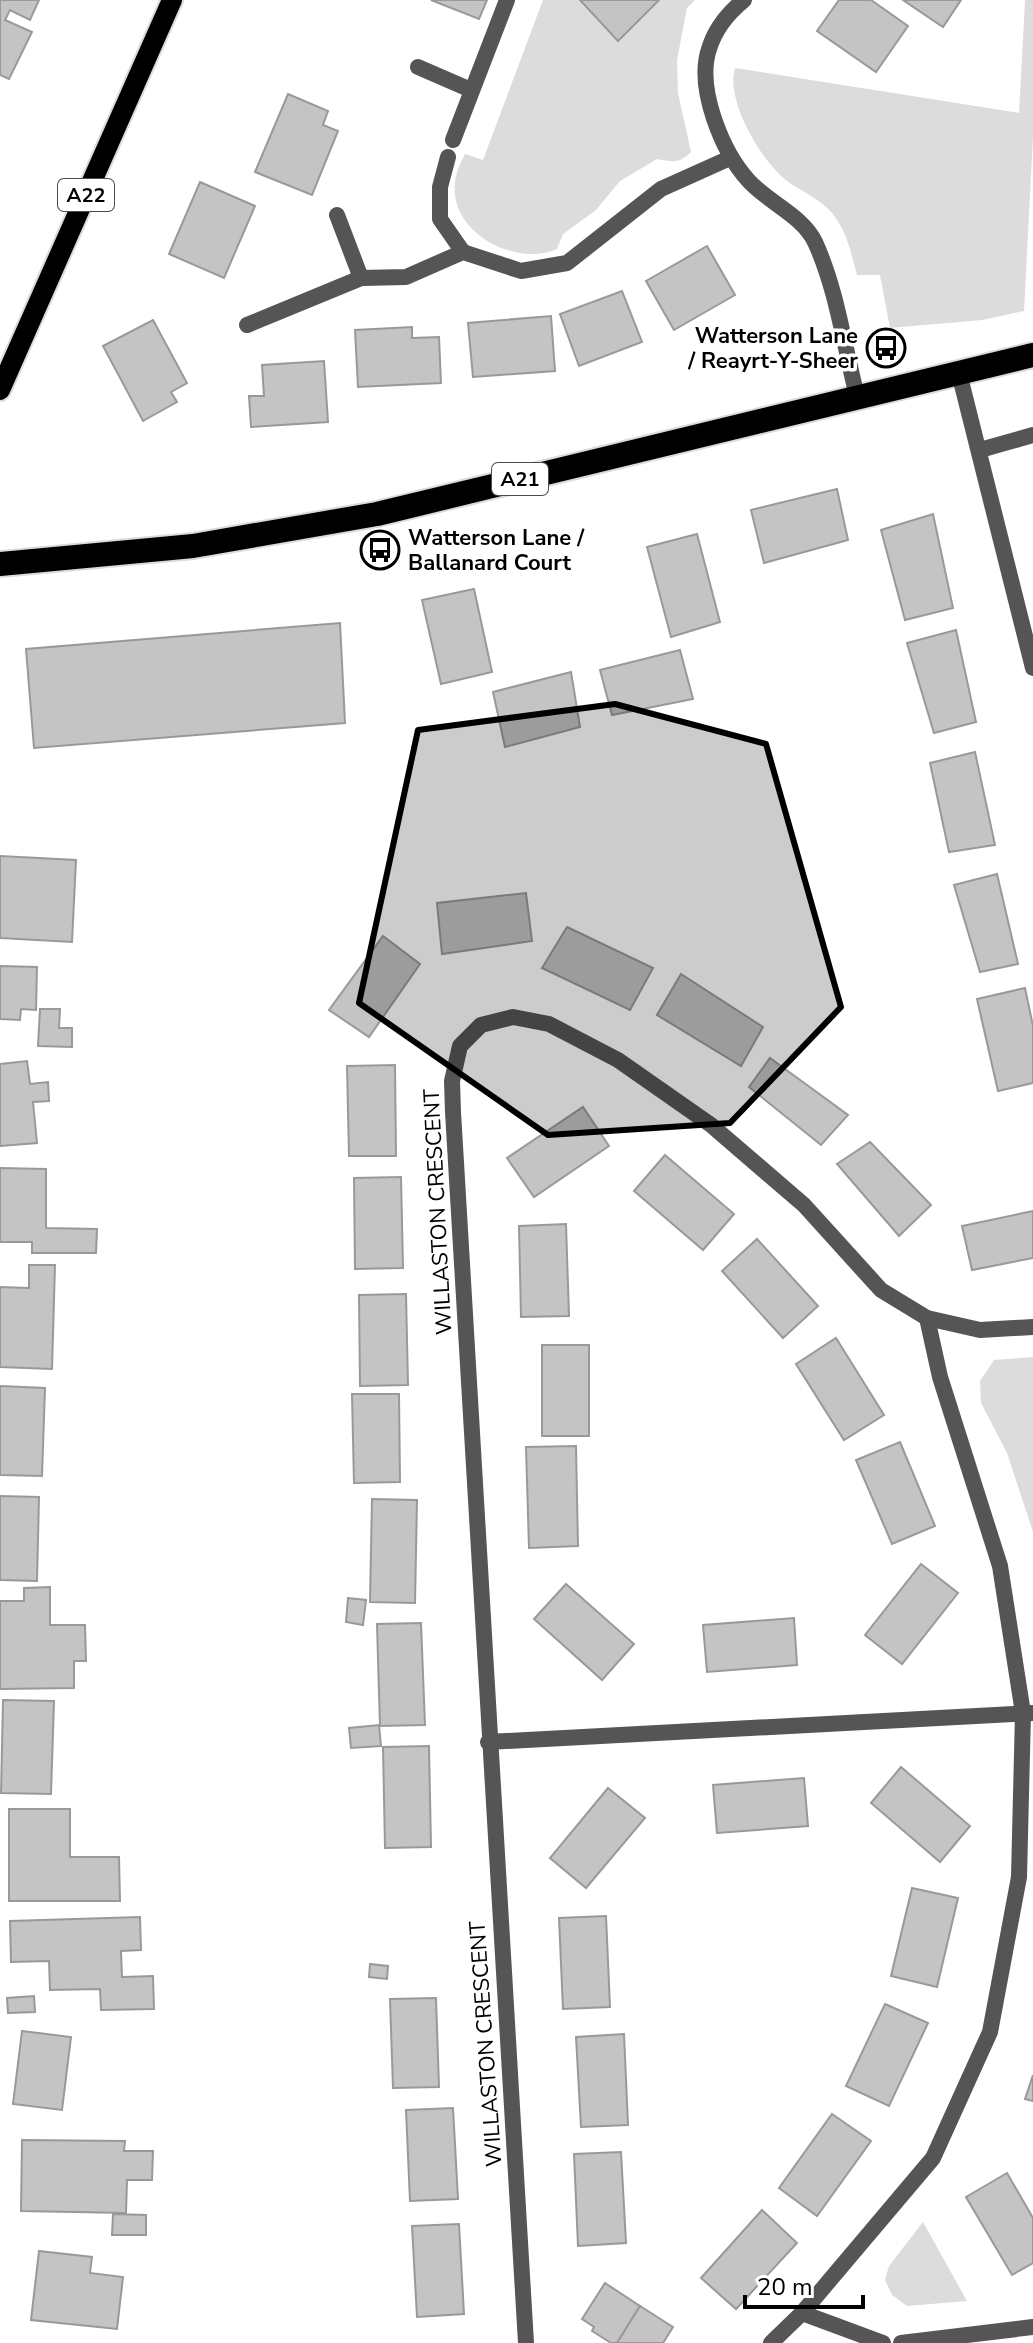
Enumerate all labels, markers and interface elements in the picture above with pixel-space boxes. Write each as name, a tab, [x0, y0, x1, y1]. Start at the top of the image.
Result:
road number: A22	[58, 179, 114, 211]
place label: Watterson Lane / Reayrt-Y-Sheer	[687, 321, 858, 376]
bus stop icon: Watterson Lane / Reayrt-Y-Sheer	[865, 327, 907, 369]
road number: A21	[492, 463, 548, 495]
place label: Watterson Lane / Ballanard Court	[408, 523, 585, 578]
bus stop icon: Watterson Lane / Ballanard Court	[359, 529, 401, 571]
street label: WILLASTON CRESCENT	[417, 1087, 459, 1336]
street label: WILLASTON CRESCENT	[462, 1919, 510, 2168]
scale bar	[745, 2259, 863, 2309]
text: 20 m	[757, 2271, 813, 2303]

